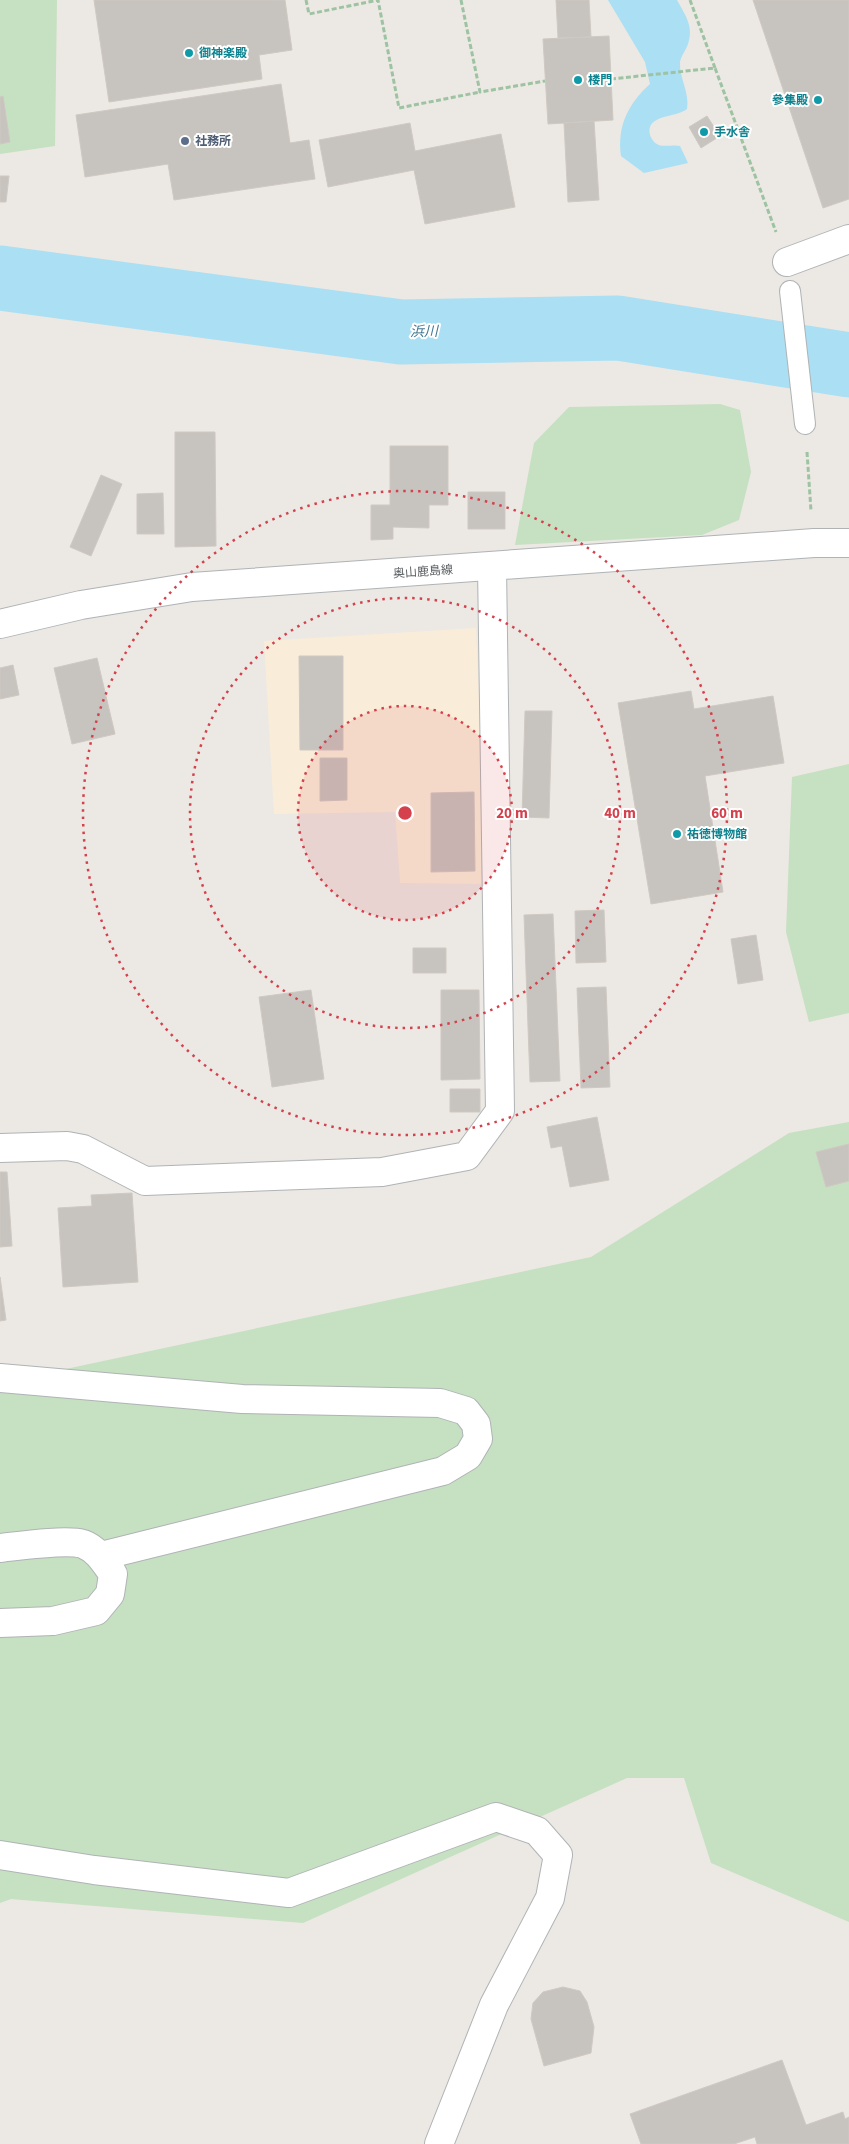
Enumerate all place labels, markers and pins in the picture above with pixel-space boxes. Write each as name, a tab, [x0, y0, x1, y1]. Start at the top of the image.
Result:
place label: 御神楽殿	[199, 45, 247, 62]
marker: 御神楽殿	[183, 47, 195, 59]
place label: 楼門	[588, 72, 612, 89]
marker: 楼門	[572, 74, 584, 86]
place label: 參集殿	[772, 92, 808, 109]
marker: 參集殿	[812, 94, 824, 106]
place label: 手水舎	[714, 124, 750, 141]
marker: 手水舎	[698, 126, 710, 138]
place label: 社務所	[195, 133, 231, 150]
marker: 社務所	[179, 135, 191, 147]
centre of rings	[396, 804, 414, 822]
place label: 祐徳博物館	[687, 826, 747, 843]
marker: 祐徳博物館	[671, 828, 683, 840]

